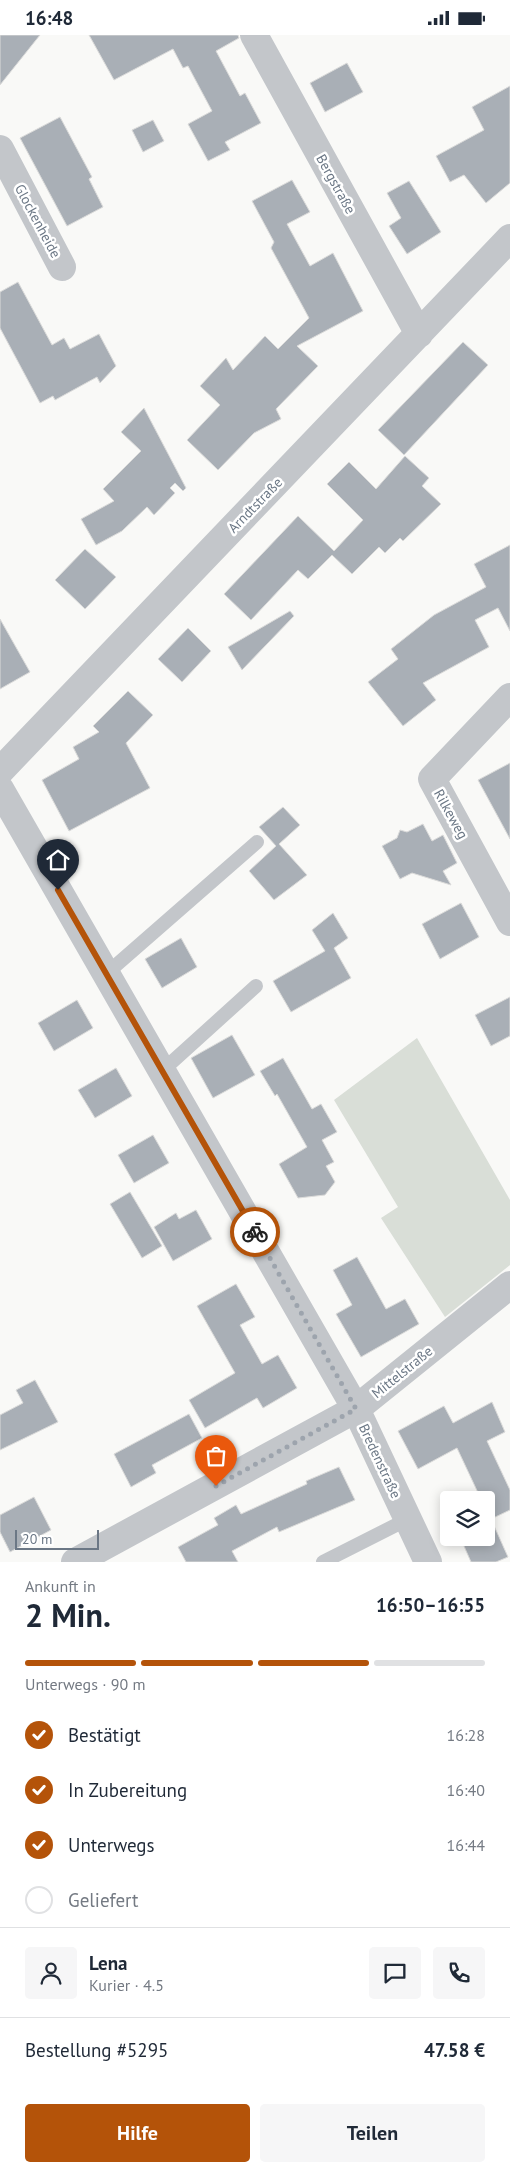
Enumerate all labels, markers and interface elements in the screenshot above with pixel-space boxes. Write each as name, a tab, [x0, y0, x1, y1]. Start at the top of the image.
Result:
text: 16:48	[25, 6, 73, 30]
street label: Bergstraße	[312, 151, 360, 217]
street label: Glockenheide	[11, 181, 65, 261]
street label: Arndtstraße	[224, 473, 286, 537]
street label: Rilkeweg	[430, 786, 472, 842]
pin	[37, 839, 79, 890]
icon: home	[44, 846, 72, 874]
courier	[230, 1207, 280, 1257]
icon: bike	[241, 1218, 269, 1246]
street label: Mittelstraße	[368, 1342, 436, 1402]
street label: Bredenstraße	[355, 1421, 405, 1501]
pin	[195, 1435, 237, 1486]
icon: bag	[202, 1442, 230, 1470]
map controls	[440, 1491, 495, 1546]
button: layers	[440, 1491, 495, 1546]
scale bar	[15, 1527, 99, 1550]
text: 20 m	[22, 1530, 52, 1548]
text: Ankunft in	[25, 1576, 96, 1596]
text: 16:50–16:55	[376, 1593, 485, 1617]
text: 2 Min.	[25, 1594, 111, 1636]
text: Unterwegs · 90 m	[25, 1674, 145, 1694]
icon: check	[25, 1721, 53, 1749]
text: Bestätigt	[68, 1723, 141, 1747]
text: 16:28	[447, 1725, 485, 1745]
icon: check	[25, 1776, 53, 1804]
text: In Zubereitung	[68, 1778, 187, 1802]
text: 16:40	[447, 1780, 485, 1800]
icon: check	[25, 1831, 53, 1859]
text: Unterwegs	[68, 1833, 155, 1857]
text: 16:44	[447, 1835, 485, 1855]
text: Geliefert	[68, 1888, 139, 1912]
button: person	[25, 1947, 77, 1999]
button: chat	[369, 1947, 421, 1999]
button: phone	[433, 1947, 485, 1999]
text: Lena	[89, 1951, 128, 1975]
text: Kurier · 4.5	[89, 1975, 164, 1995]
text: Bestellung #5295	[25, 2038, 168, 2062]
text: 47.58 €	[424, 2038, 485, 2062]
button: Hilfe	[25, 2104, 250, 2162]
button: Teilen	[260, 2104, 485, 2162]

